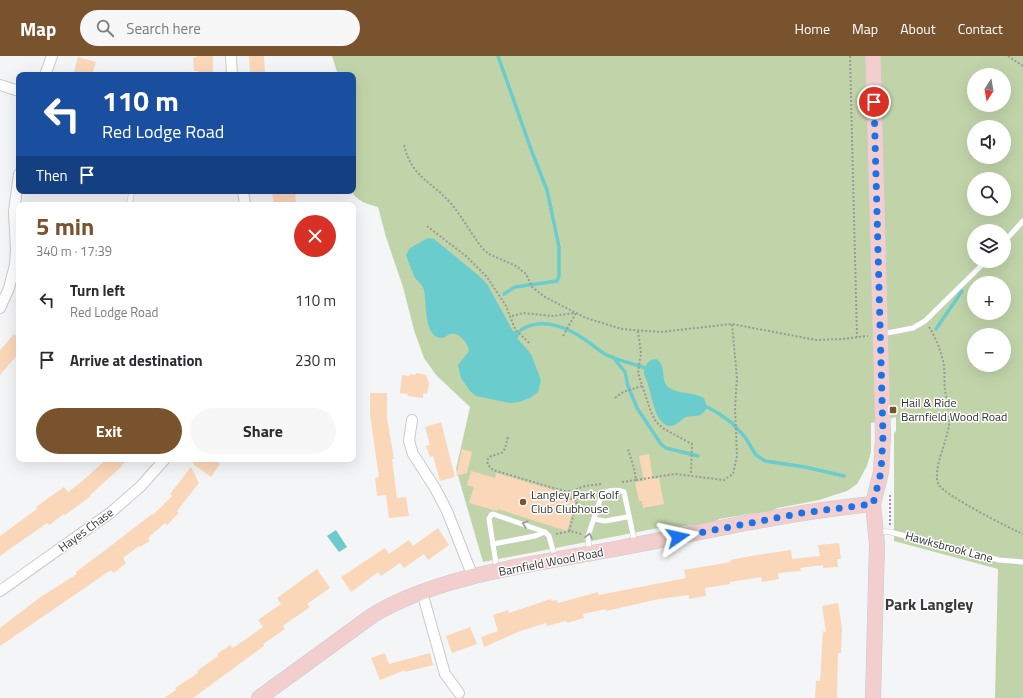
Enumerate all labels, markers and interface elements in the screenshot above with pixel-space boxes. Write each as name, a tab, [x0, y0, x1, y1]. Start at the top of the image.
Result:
search box	[80, 10, 360, 46]
text: Map	[20, 14, 56, 43]
icon: search	[94, 17, 116, 39]
text: Search here	[126, 17, 201, 40]
text: Home	[795, 18, 830, 39]
text: Map	[852, 18, 878, 39]
text: About	[900, 18, 936, 39]
text: Contact	[958, 18, 1003, 39]
north arrow	[967, 68, 1011, 112]
map controls	[967, 68, 1011, 372]
text: 110 m	[102, 79, 179, 122]
pin	[857, 85, 891, 119]
icon: left	[36, 88, 88, 140]
icon: arrive	[863, 91, 885, 113]
text: Red Lodge Road	[102, 118, 224, 145]
button: sound	[967, 120, 1011, 164]
text: Then	[36, 164, 68, 187]
icon: arrive	[76, 164, 98, 186]
button: search	[967, 172, 1011, 216]
text: 5 min	[36, 208, 94, 244]
button: close	[294, 215, 336, 257]
button: layers	[967, 224, 1011, 268]
text: 340 m · 17:39	[36, 241, 112, 261]
button: +	[967, 276, 1011, 320]
text: Turn left	[70, 279, 125, 302]
icon: left	[36, 289, 58, 311]
text: 110 m	[295, 289, 336, 312]
text: Red Lodge Road	[70, 302, 158, 322]
button: −	[967, 328, 1011, 372]
icon: arrive	[36, 349, 58, 371]
text: Arrive at destination	[70, 349, 203, 372]
text: 230 m	[295, 349, 336, 372]
place label: Hail & Ride Barnfield Wood Road	[901, 393, 1007, 426]
marker: Hail & Ride Barnfield Wood Road	[888, 405, 898, 415]
button: Exit	[36, 408, 182, 454]
button: Share	[190, 408, 336, 454]
place label: Langley Park Golf Club Clubhouse	[531, 485, 619, 518]
marker: Langley Park Golf Club Clubhouse	[518, 497, 528, 507]
street label: Hayes Chase	[54, 503, 117, 556]
position arrow	[657, 516, 699, 558]
one-way arrow	[522, 520, 529, 529]
street label: Hawksbrook Lane	[903, 526, 995, 567]
one-way arrow	[585, 533, 593, 540]
street label: Barnfield Wood Road	[497, 542, 605, 581]
district label: Park Langley	[885, 592, 973, 616]

